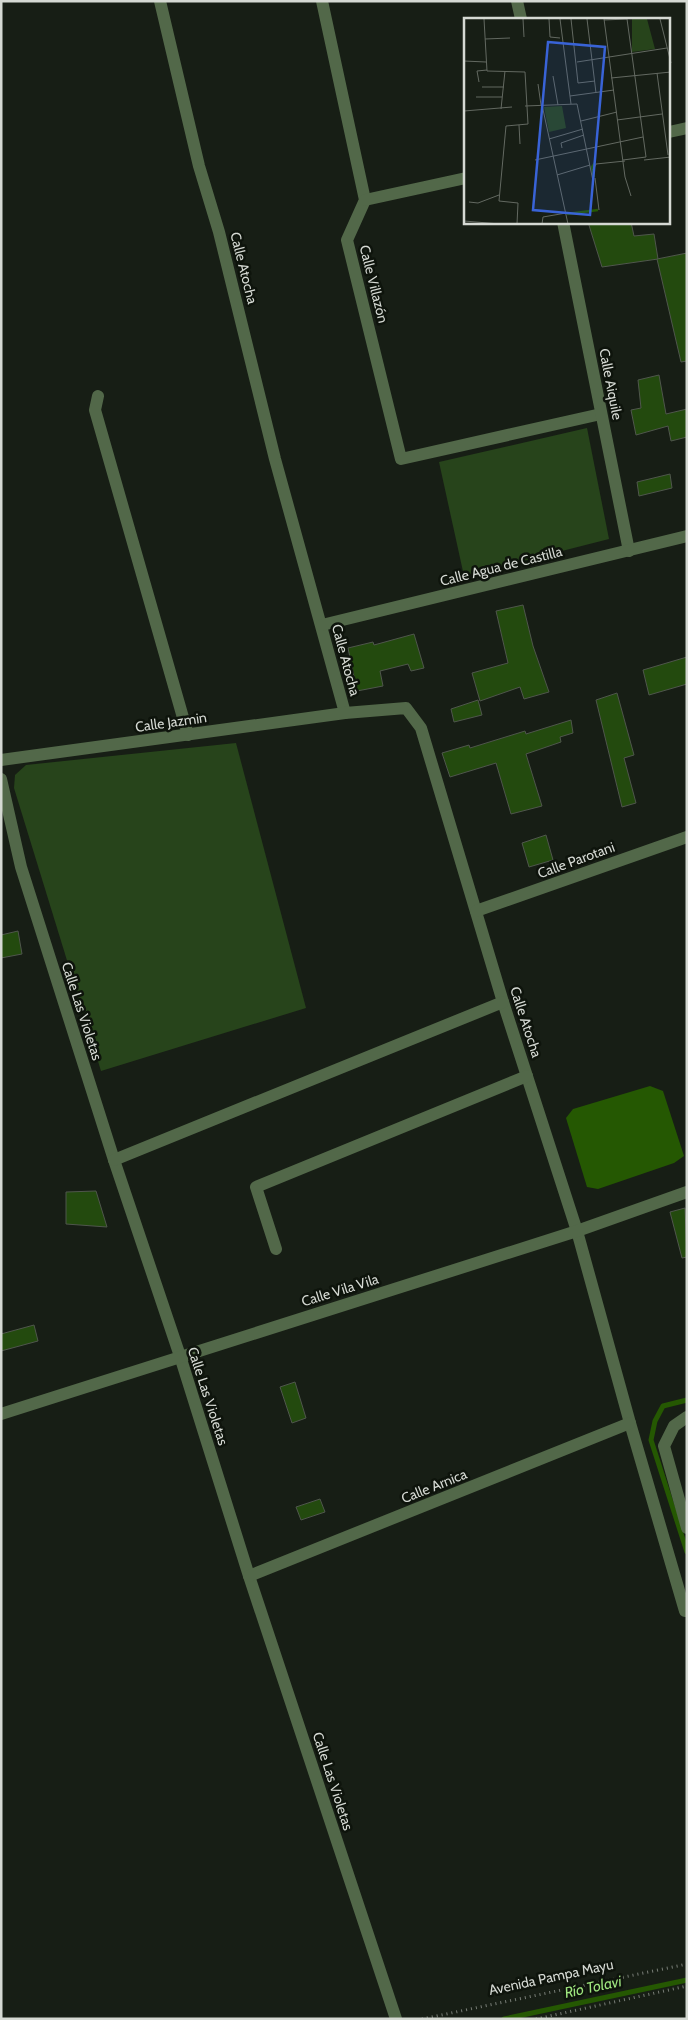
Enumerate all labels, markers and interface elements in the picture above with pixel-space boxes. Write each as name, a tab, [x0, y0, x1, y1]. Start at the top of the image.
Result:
inset map	[464, 18, 670, 224]
street label: Calle Atocha	[226, 230, 262, 306]
street label: Calle Villazón	[356, 243, 392, 325]
street label: Calle Aiquile	[595, 347, 627, 421]
street label: Calle Agua de Castilla	[438, 542, 564, 590]
street label: Calle Atocha	[328, 622, 364, 698]
street label: Calle Jazmin	[134, 708, 208, 736]
street label: Calle Parotani	[535, 838, 617, 882]
street label: Calle Las Violetas	[58, 960, 106, 1063]
street label: Calle Atocha	[506, 984, 546, 1060]
street label: Calle Vila Vila	[299, 1270, 381, 1310]
street label: Calle Las Violetas	[184, 1345, 232, 1448]
street label: Calle Arnica	[399, 1465, 470, 1507]
street label: Calle Las Violetas	[309, 1730, 357, 1833]
street label: Avenida Pampa Mayu	[487, 1955, 615, 1999]
water label: Río Tolavi	[563, 1972, 624, 2002]

